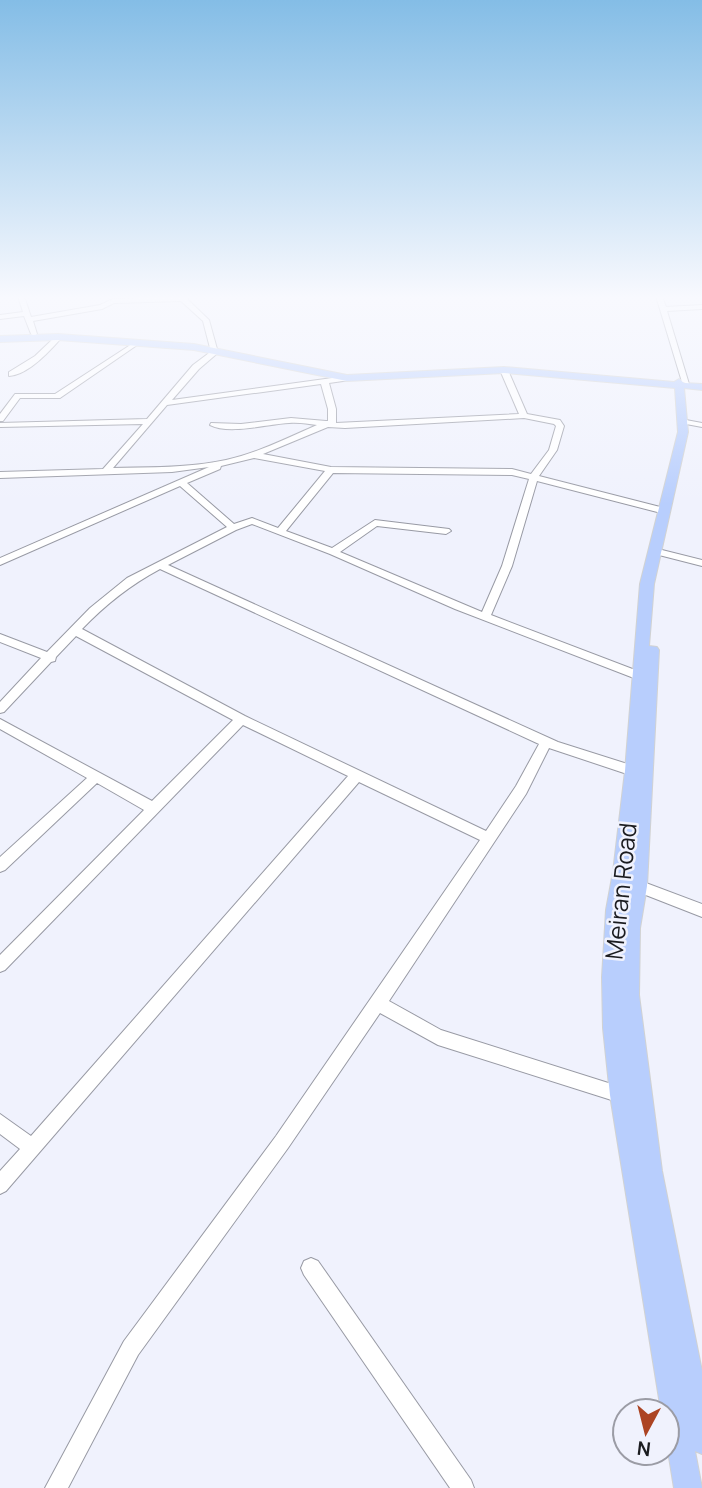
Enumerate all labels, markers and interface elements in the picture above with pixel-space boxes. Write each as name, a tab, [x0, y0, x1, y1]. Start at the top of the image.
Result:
street label: Meiran Road	[596, 821, 644, 961]
north arrow	[611, 1397, 681, 1467]
text: N	[636, 1435, 652, 1463]

